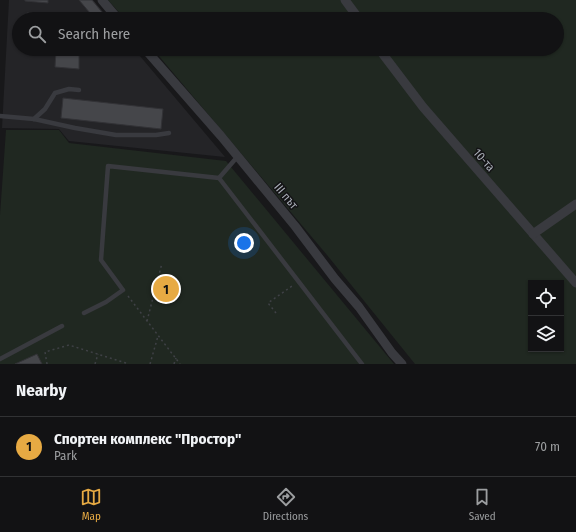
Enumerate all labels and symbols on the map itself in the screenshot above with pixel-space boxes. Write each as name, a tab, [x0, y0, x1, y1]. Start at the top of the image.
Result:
street label: 10-та	[470, 146, 498, 174]
street label: ІІІ път	[271, 180, 301, 212]
your location	[234, 233, 254, 253]
pin: 1	[153, 274, 179, 304]

